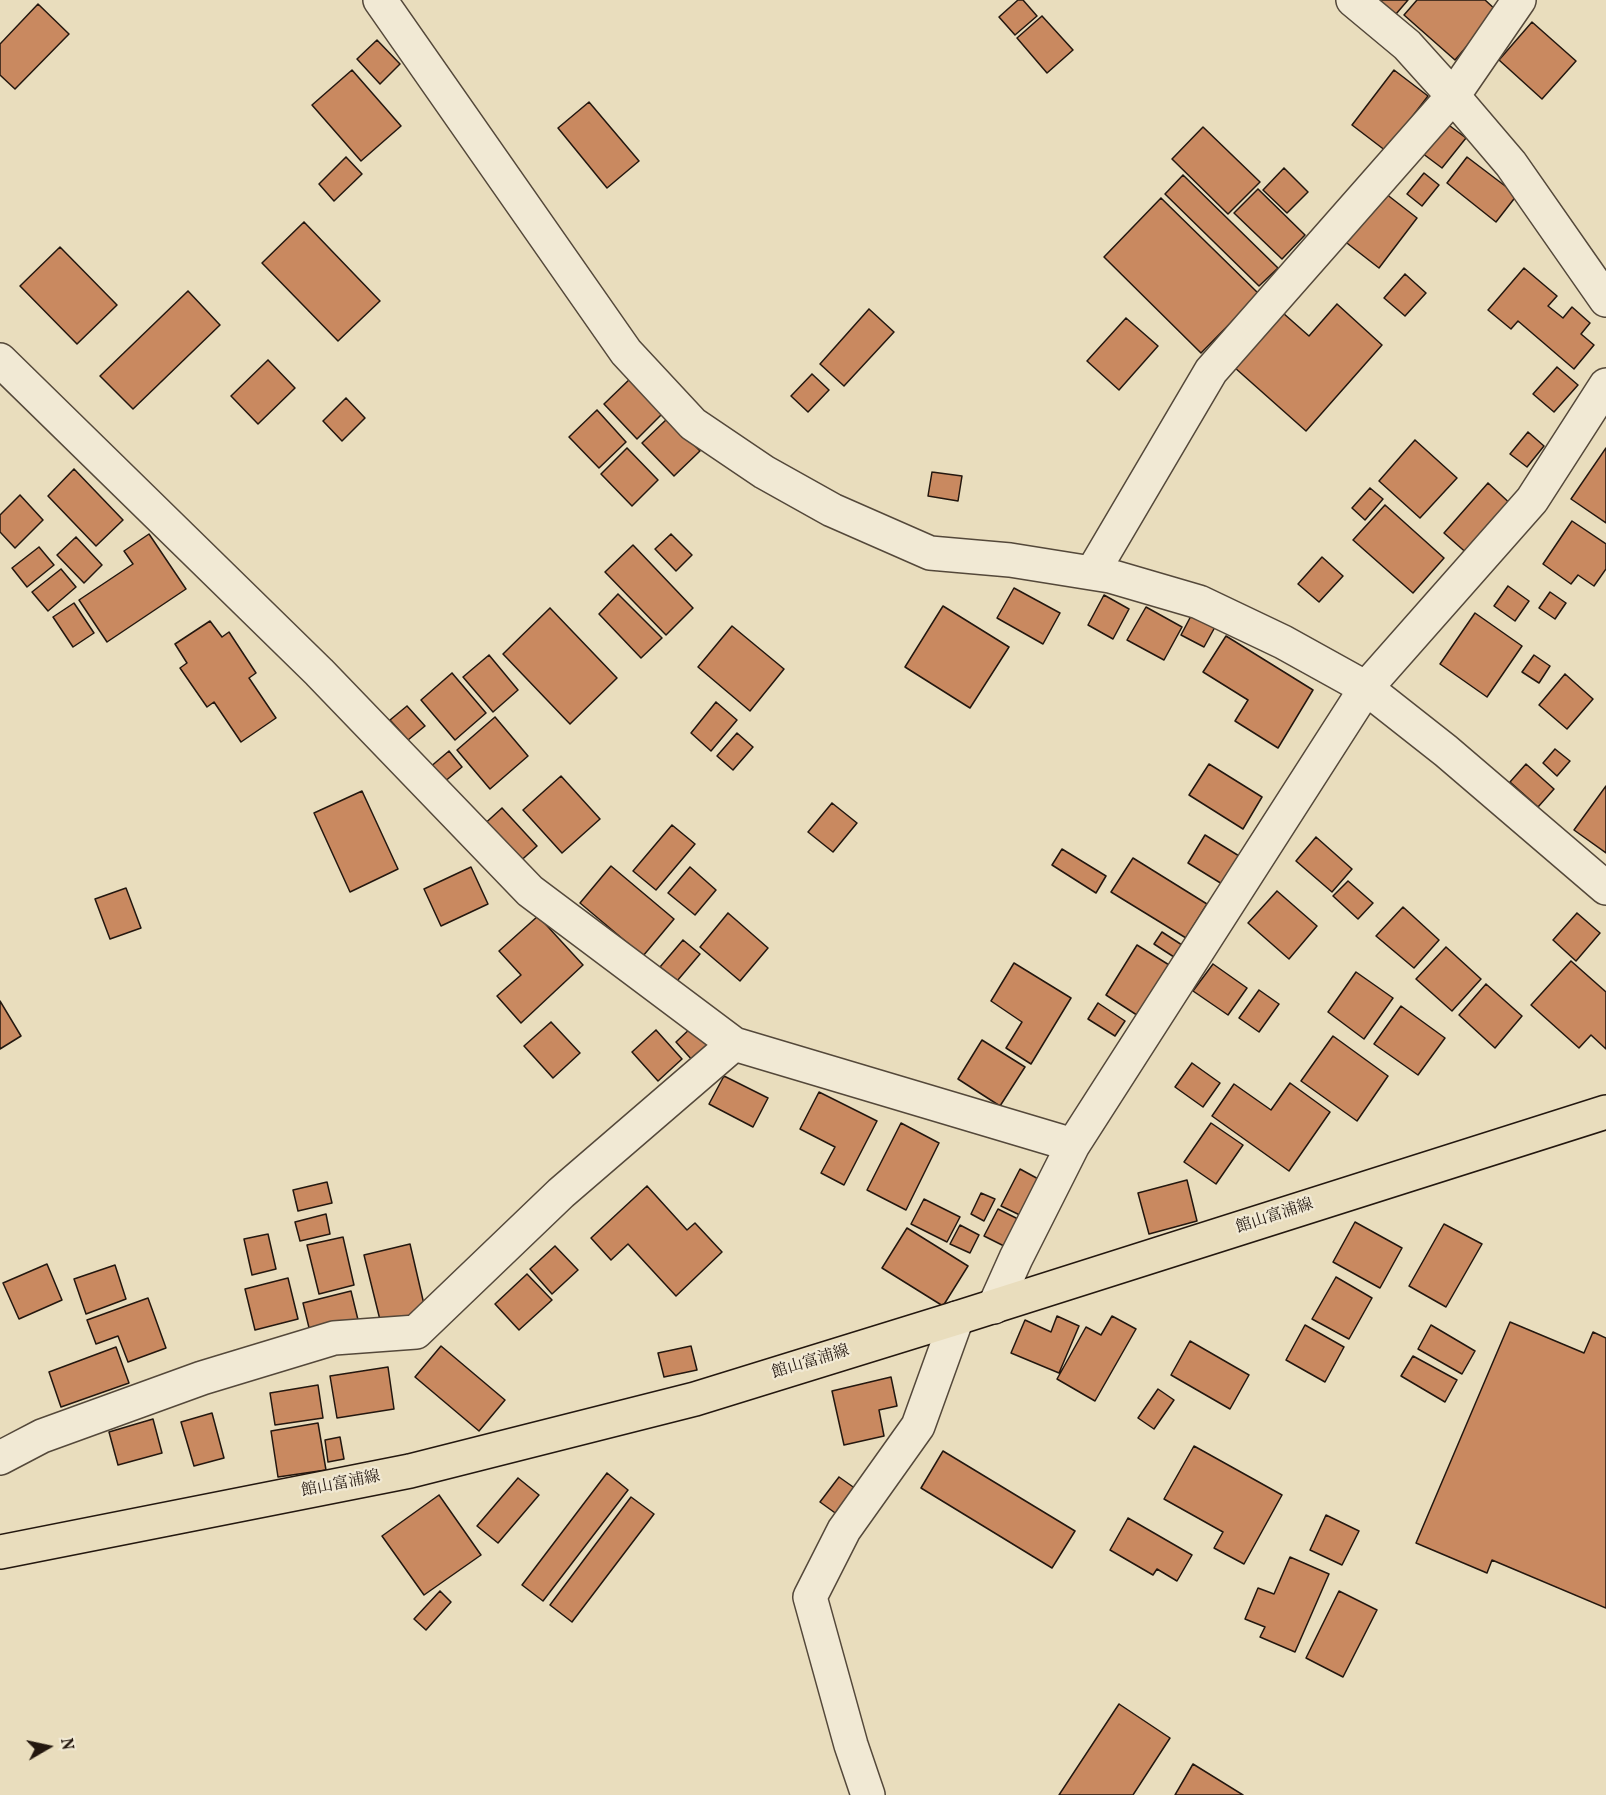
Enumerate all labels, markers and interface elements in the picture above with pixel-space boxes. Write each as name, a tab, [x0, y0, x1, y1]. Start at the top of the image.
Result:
street label: 館山富浦線	[1234, 1196, 1316, 1238]
street label: 館山富浦線	[770, 1342, 852, 1384]
street label: 館山富浦線	[300, 1468, 382, 1502]
north arrow	[18, 1717, 78, 1777]
text: N	[54, 1737, 78, 1752]

